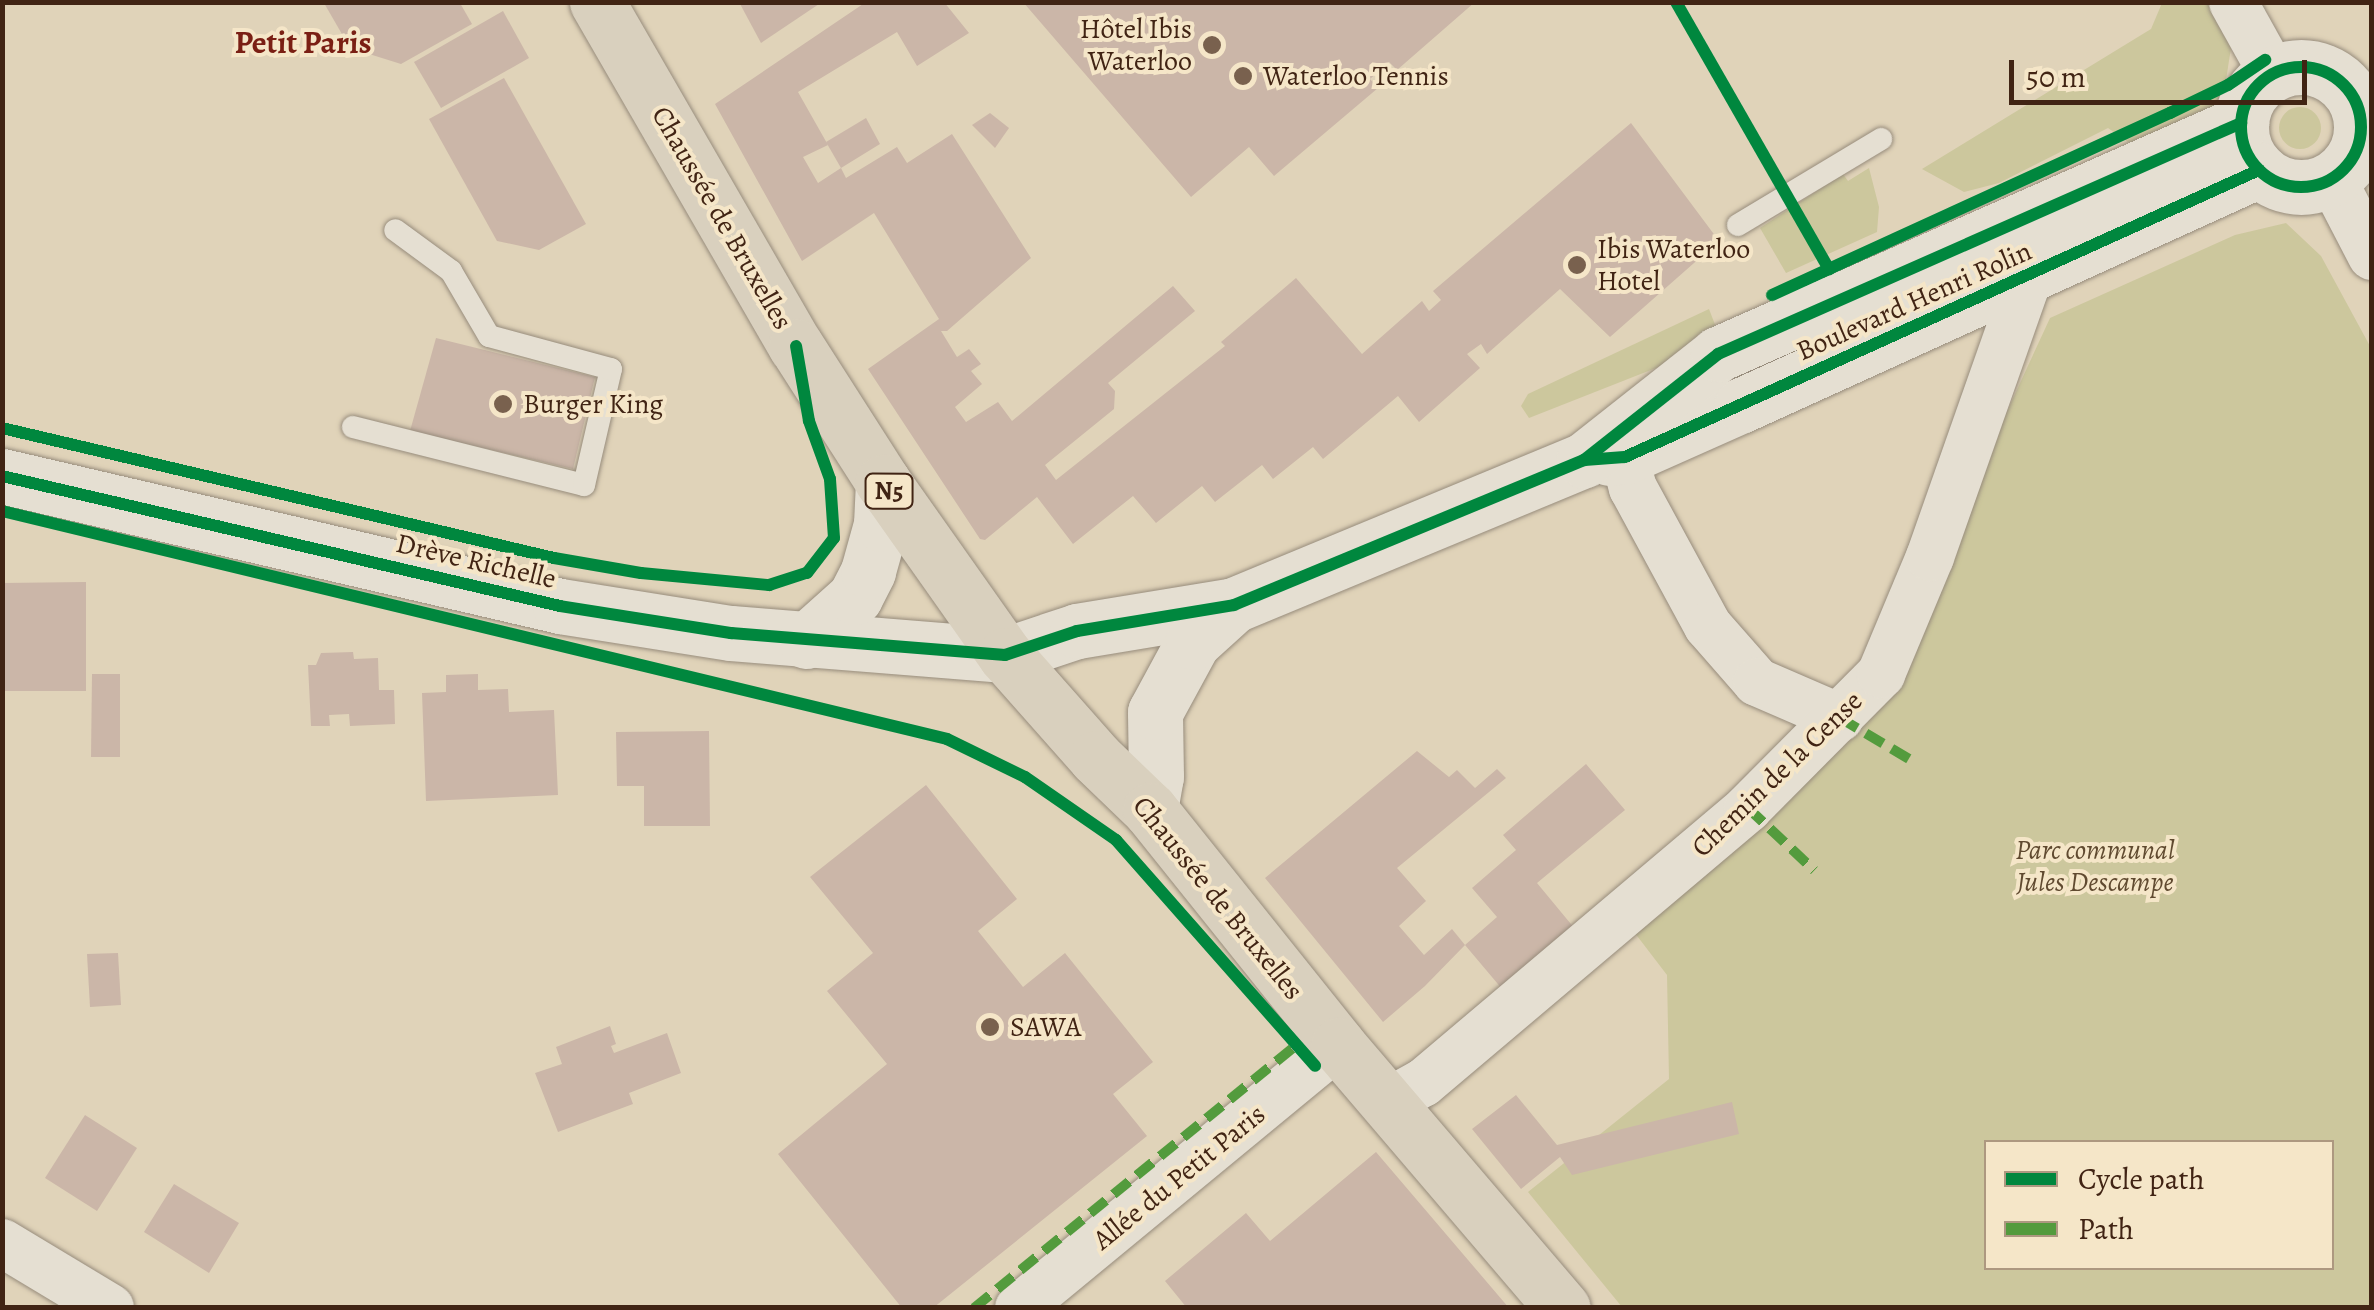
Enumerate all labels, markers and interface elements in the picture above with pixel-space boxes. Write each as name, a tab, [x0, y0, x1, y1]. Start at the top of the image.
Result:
place label: Hôtel Ibis Waterloo	[1080, 12, 1192, 78]
district label: Petit Paris	[234, 23, 372, 61]
marker: Hôtel Ibis Waterloo	[1201, 34, 1223, 56]
scale bar	[2014, 40, 2312, 102]
text: 50 m	[2026, 57, 2086, 97]
place label: Waterloo Tennis	[1263, 59, 1449, 93]
marker: Waterloo Tennis	[1232, 65, 1254, 87]
street label: Chaussée de Bruxelles	[644, 100, 800, 336]
place label: Ibis Waterloo Hotel	[1597, 232, 1750, 298]
street label: Boulevard Henri Rolin	[1791, 234, 2037, 368]
marker: Ibis Waterloo Hotel	[1566, 254, 1588, 276]
place label: Burger King	[523, 387, 663, 421]
marker: Burger King	[492, 393, 514, 415]
road number: N5	[864, 471, 914, 511]
street label: Drève Richelle	[393, 526, 559, 596]
street label: Chemin de la Cense	[1685, 684, 1869, 864]
street label: Chaussée de Bruxelles	[1126, 790, 1310, 1006]
park label: Parc communal Jules Descampe	[2015, 833, 2175, 899]
place label: SAWA	[1010, 1010, 1081, 1044]
marker: SAWA	[979, 1016, 1001, 1038]
street label: Allée du Petit Paris	[1086, 1097, 1272, 1257]
legend	[1984, 1140, 2334, 1270]
text: Cycle path	[2078, 1159, 2205, 1199]
text: Path	[2078, 1209, 2134, 1249]

